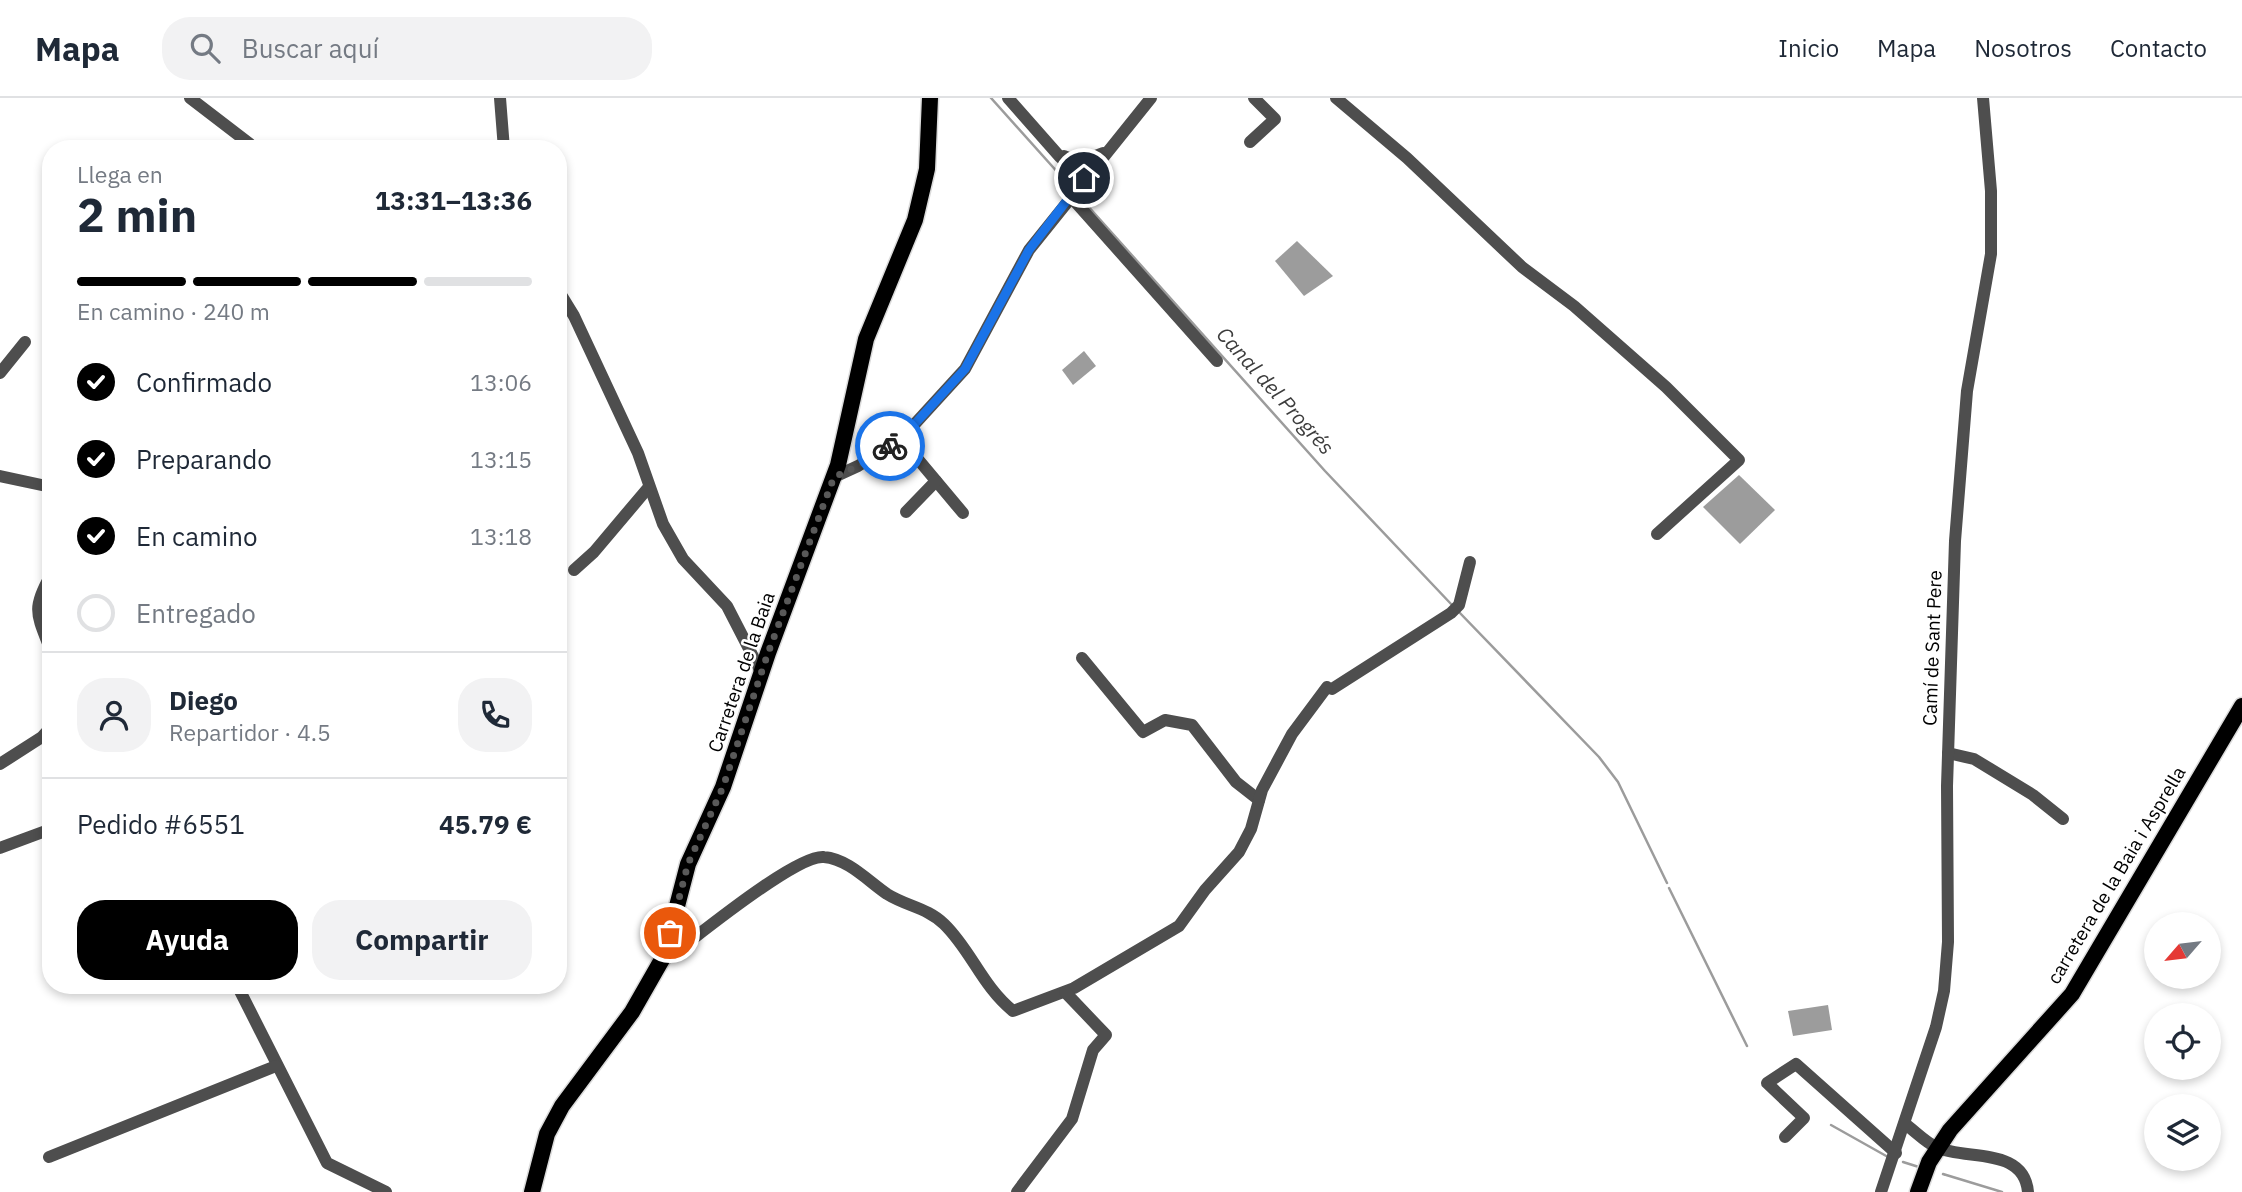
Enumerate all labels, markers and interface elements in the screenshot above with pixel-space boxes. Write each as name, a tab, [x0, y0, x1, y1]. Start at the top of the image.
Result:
search box	[162, 17, 652, 80]
text: Mapa	[35, 27, 120, 70]
icon: search	[186, 29, 224, 67]
text: Buscar aquí	[242, 31, 379, 65]
text: Inicio	[1778, 32, 1839, 64]
text: Mapa	[1877, 32, 1936, 64]
text: Nosotros	[1974, 32, 2072, 64]
text: Contacto	[2110, 32, 2207, 64]
pin	[1054, 148, 1114, 208]
text: Llega en	[77, 159, 163, 189]
icon: home	[1065, 159, 1103, 197]
text: 13:31–13:36	[375, 183, 532, 217]
text: 2 min	[77, 185, 197, 245]
text: En camino · 240 m	[77, 296, 270, 326]
water label: Canal del Progrés	[1211, 320, 1341, 460]
icon: check	[77, 363, 115, 401]
text: Confirmado	[136, 365, 272, 399]
text: 13:06	[470, 367, 532, 397]
courier	[855, 411, 925, 481]
icon: bike	[871, 427, 909, 465]
icon: check	[77, 440, 115, 478]
text: Preparando	[136, 442, 272, 476]
text: 13:15	[470, 444, 532, 474]
icon: check	[77, 517, 115, 555]
text: En camino	[136, 519, 258, 553]
text: 13:18	[470, 521, 532, 551]
street label: Camí de Sant Pere	[1917, 570, 1947, 726]
street label: Carretera de la Baia	[702, 589, 780, 755]
text: Entregado	[136, 596, 256, 630]
button: person	[77, 678, 151, 752]
button: phone	[458, 678, 532, 752]
text: Diego	[169, 683, 238, 717]
text: Repartidor · 4.5	[169, 717, 331, 747]
street label: carretera de la Baia i Asprella	[2041, 762, 2191, 988]
text: Pedido #6551	[77, 807, 245, 841]
text: 45.79 €	[439, 807, 532, 841]
button: Ayuda	[77, 900, 298, 980]
button: Compartir	[312, 900, 532, 980]
pin	[640, 903, 700, 963]
north arrow	[2144, 912, 2221, 989]
map controls	[2144, 912, 2221, 1171]
icon: bag	[651, 914, 689, 952]
button: locate	[2144, 1003, 2221, 1080]
button: layers	[2144, 1094, 2221, 1171]

